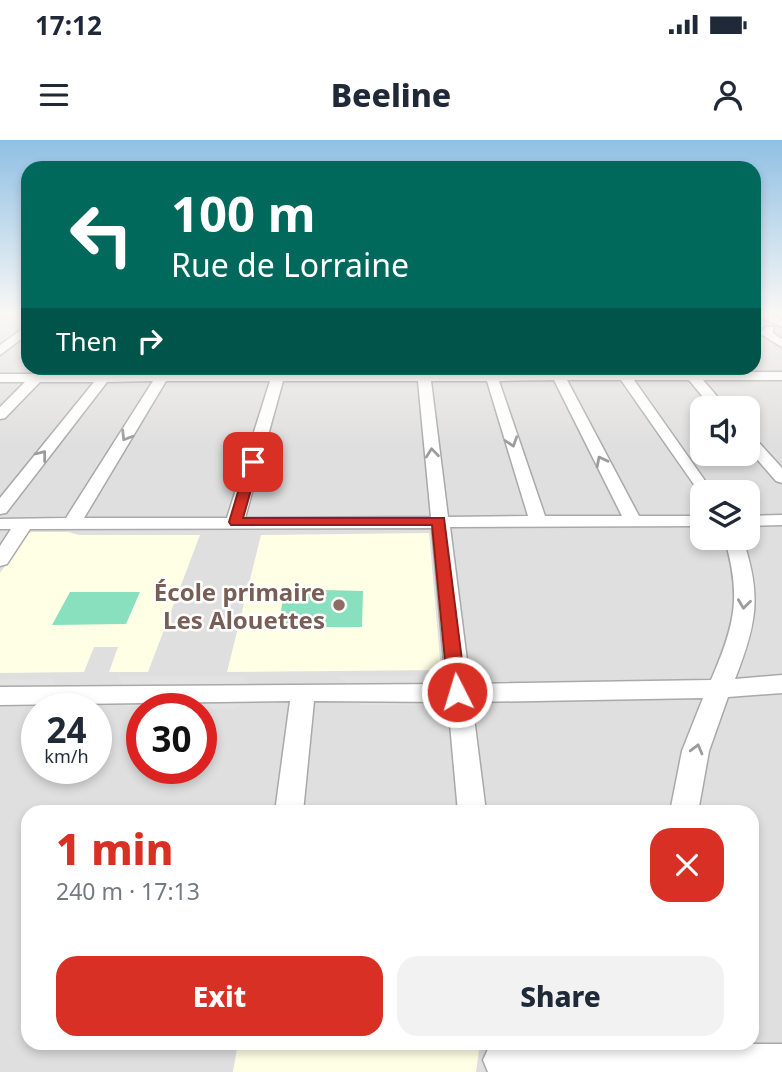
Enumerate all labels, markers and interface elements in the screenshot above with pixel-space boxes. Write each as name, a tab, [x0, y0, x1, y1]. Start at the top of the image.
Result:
text: 17:12	[35, 7, 102, 43]
text: Beeline	[331, 73, 451, 116]
icon: menu	[35, 76, 73, 114]
icon: person	[709, 76, 747, 114]
text: 100 m	[171, 180, 316, 246]
icon: left	[56, 189, 147, 280]
text: Rue de Lorraine	[171, 243, 409, 286]
icon: right	[131, 322, 169, 360]
text: Then	[56, 323, 117, 359]
map controls	[690, 396, 760, 550]
button: sound	[690, 396, 760, 466]
one-way arrow	[122, 428, 135, 441]
pin	[223, 432, 283, 492]
one-way arrow	[504, 435, 519, 447]
icon: arrive	[234, 443, 272, 481]
one-way arrow	[425, 447, 440, 458]
one-way arrow	[34, 451, 47, 463]
one-way arrow	[596, 455, 610, 468]
button: layers	[690, 480, 760, 550]
place label: École primaire Les Alouettes	[154, 575, 325, 636]
marker: École primaire Les Alouettes	[331, 597, 347, 613]
one-way arrow	[737, 598, 752, 609]
position arrow	[420, 655, 494, 729]
speed limit sign: 30	[126, 693, 217, 784]
text: 24	[46, 706, 87, 753]
one-way arrow	[689, 743, 703, 755]
text: km/h	[44, 744, 89, 768]
text: 1 min	[56, 820, 173, 877]
button: close	[650, 828, 724, 902]
text: 240 m · 17:13	[56, 875, 200, 907]
button: Exit	[56, 956, 383, 1036]
button: Share	[397, 956, 724, 1036]

